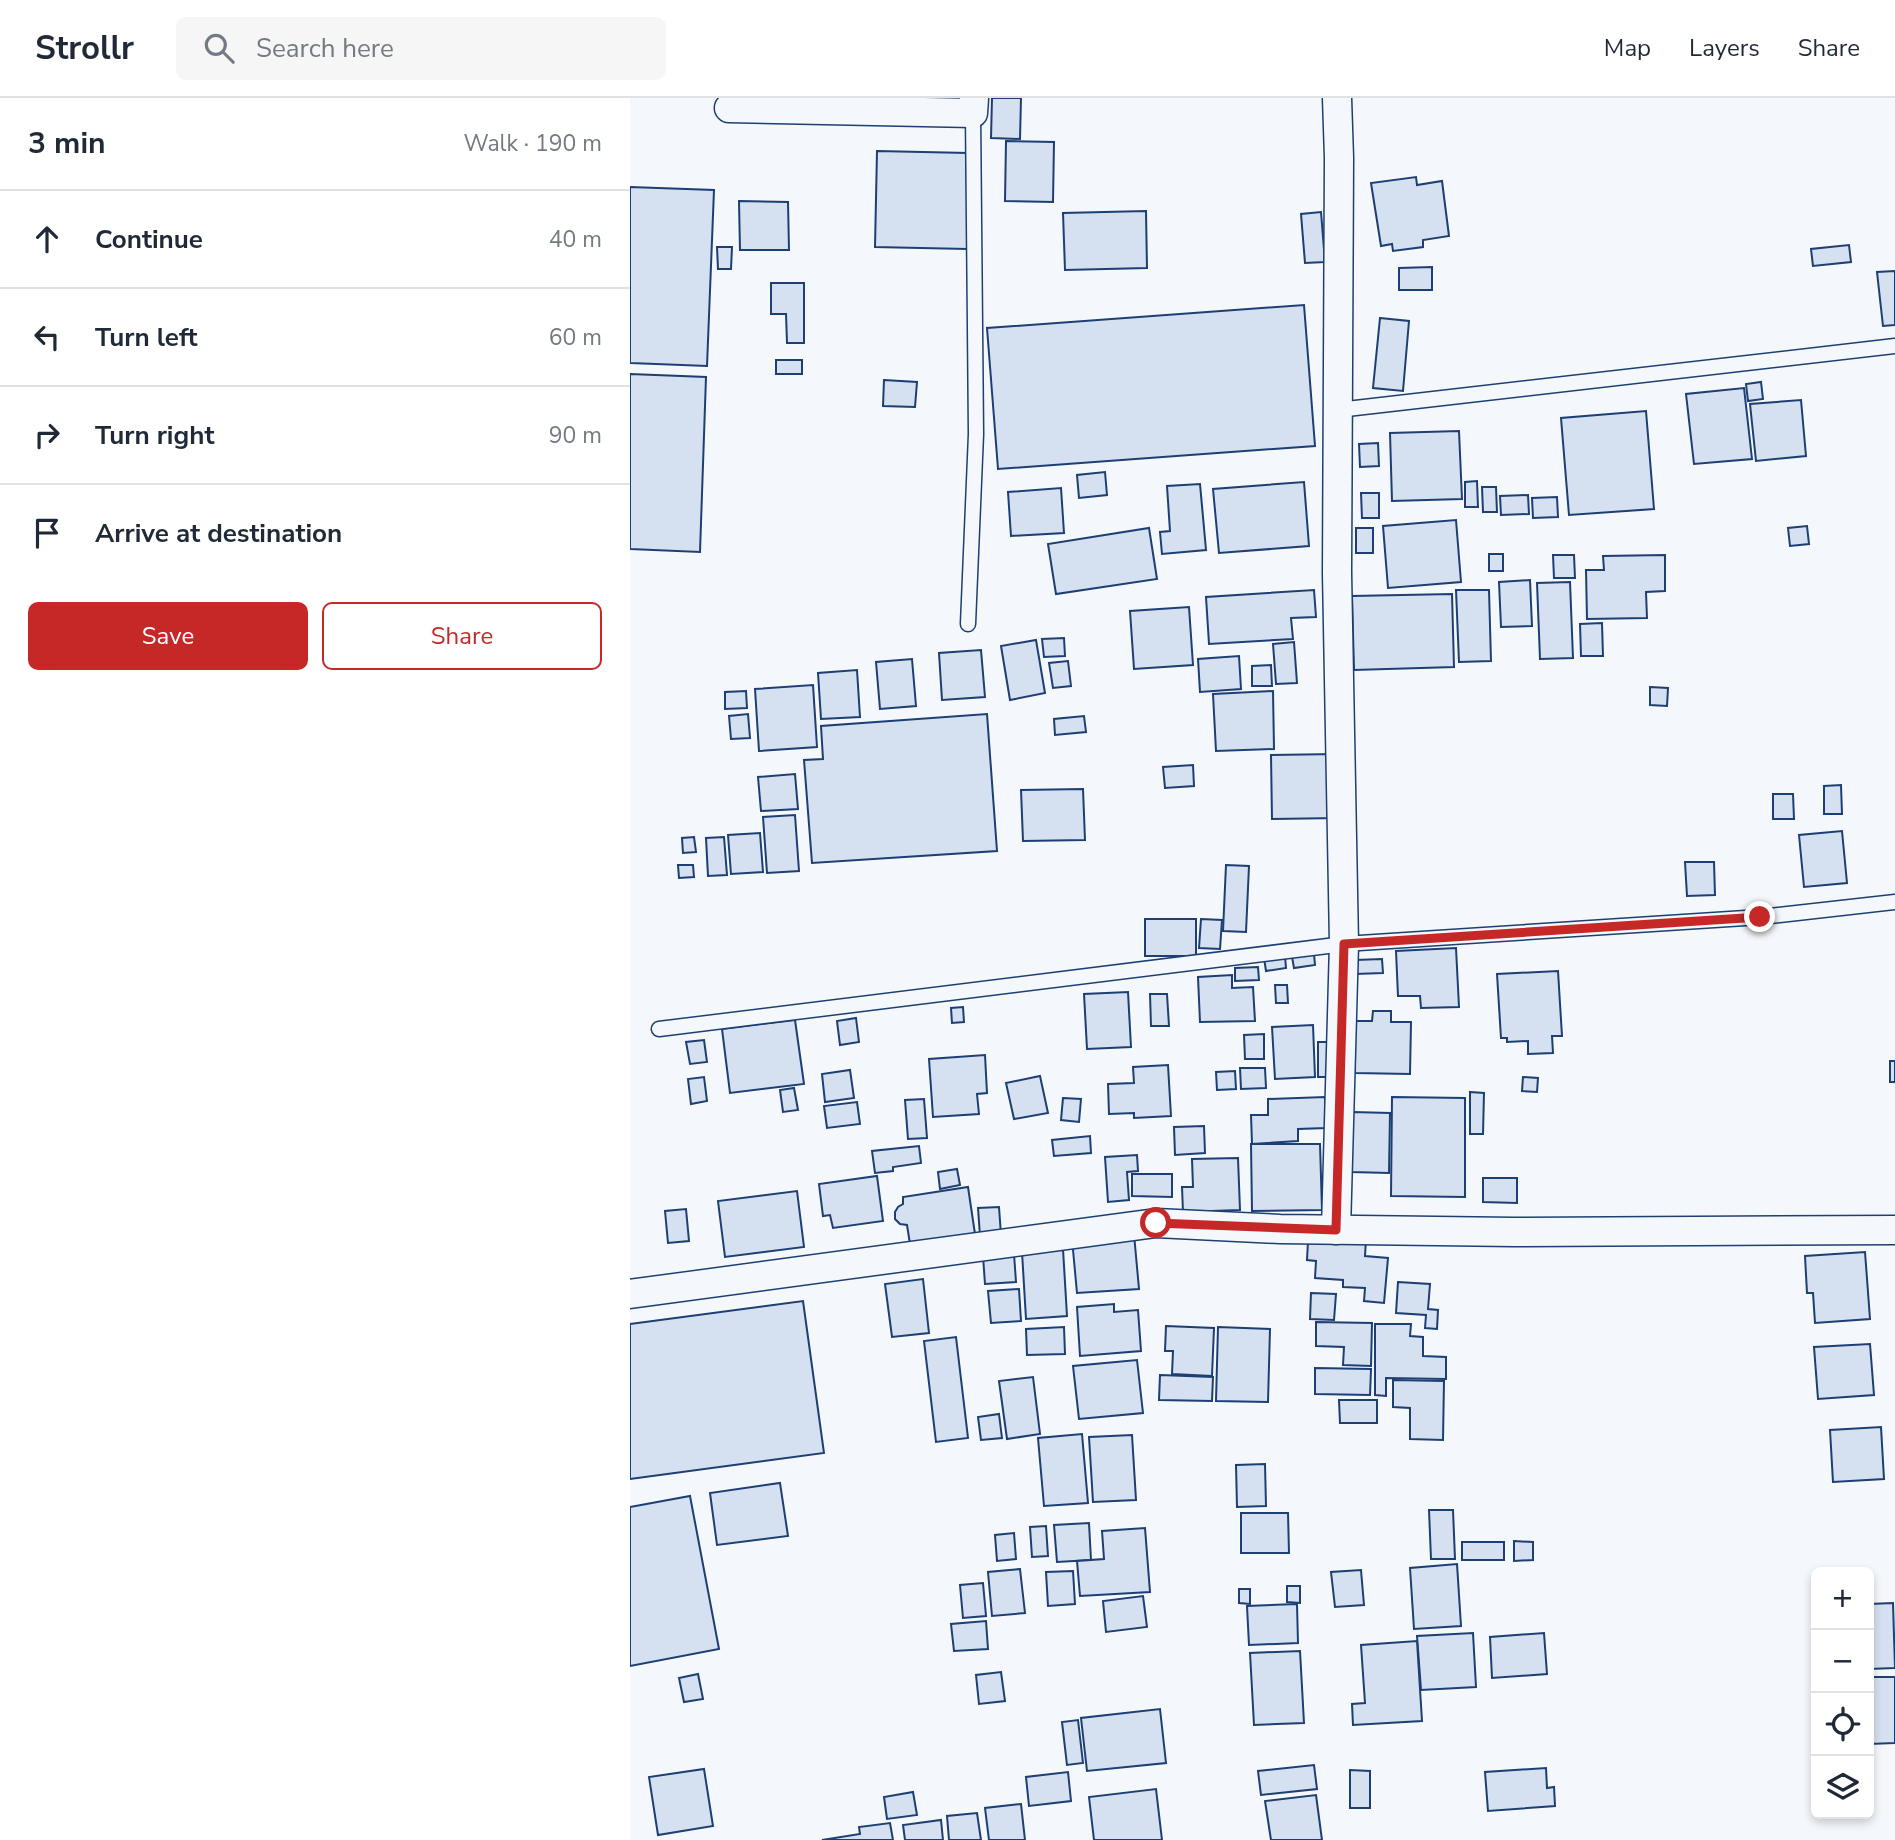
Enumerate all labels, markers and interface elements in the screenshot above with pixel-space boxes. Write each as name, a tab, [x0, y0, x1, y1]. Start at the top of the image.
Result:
search box	[176, 17, 666, 80]
text: Strollr	[35, 26, 134, 71]
icon: search	[200, 29, 238, 67]
text: Search here	[256, 31, 394, 66]
text: Map	[1604, 32, 1651, 64]
text: Layers	[1689, 32, 1760, 64]
text: Share	[1798, 32, 1860, 64]
text: 3 min	[28, 123, 106, 164]
text: Walk · 190 m	[463, 128, 602, 159]
icon: ahead	[28, 220, 66, 258]
text: Continue	[95, 222, 203, 257]
text: 40 m	[549, 224, 602, 255]
icon: left	[28, 318, 66, 356]
text: Turn left	[95, 320, 198, 355]
text: 60 m	[549, 322, 602, 353]
icon: right	[28, 416, 66, 454]
text: Turn right	[95, 418, 214, 453]
text: 90 m	[549, 420, 602, 451]
icon: arrive	[28, 514, 66, 552]
text: Arrive at destination	[95, 516, 342, 551]
button: Save	[28, 602, 308, 670]
button: Share	[322, 602, 602, 670]
route end	[1744, 901, 1775, 932]
route start	[1140, 1207, 1171, 1238]
map controls	[1811, 1567, 1874, 1819]
button: +	[1811, 1567, 1874, 1630]
button: −	[1811, 1630, 1874, 1693]
button: locate	[1811, 1693, 1874, 1756]
button: layers	[1811, 1756, 1874, 1819]

